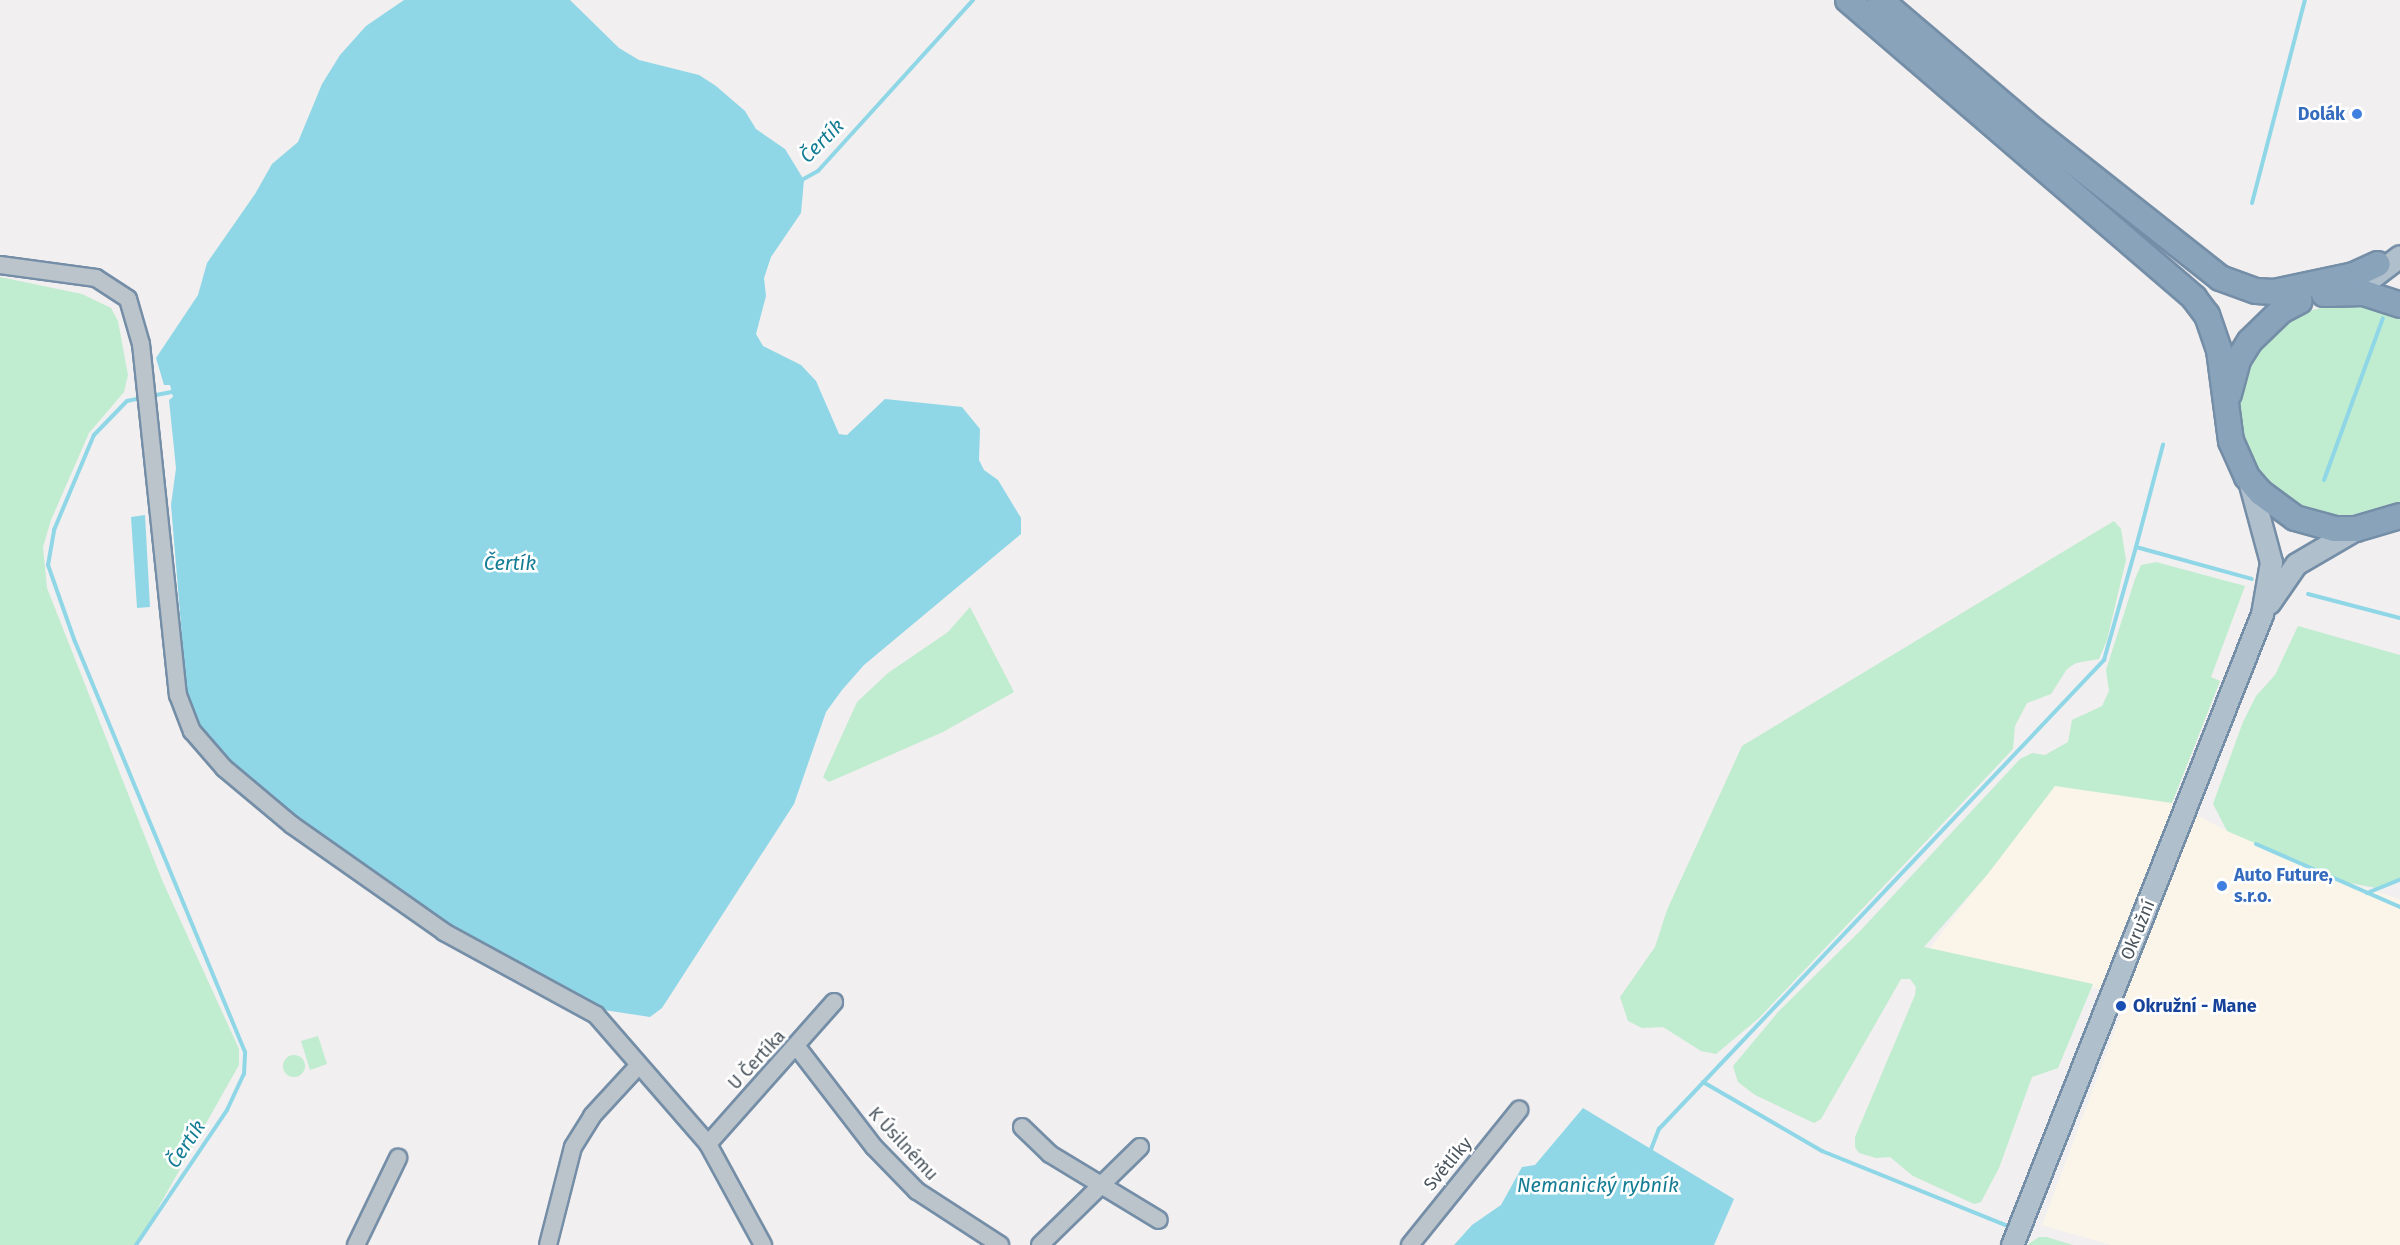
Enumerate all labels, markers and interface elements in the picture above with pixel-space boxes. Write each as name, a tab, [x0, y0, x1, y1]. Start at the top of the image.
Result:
place label: Dolák	[2298, 103, 2345, 125]
marker: Dolák	[2350, 107, 2364, 121]
water label: Čertík	[795, 114, 849, 168]
water label: Čertík	[484, 551, 536, 575]
place label: Auto Future, s.r.o.	[2234, 865, 2333, 908]
marker: Auto Future, s.r.o.	[2215, 879, 2229, 893]
street label: Okružní	[2116, 897, 2160, 963]
place label: Okružní - Mane	[2133, 995, 2257, 1017]
marker: Okružní - Mane	[2114, 999, 2128, 1013]
street label: U Čertíka	[724, 1026, 790, 1094]
street label: K Úsilnému	[864, 1103, 942, 1185]
water label: Čertík	[161, 1116, 211, 1172]
street label: Světlíky	[1419, 1133, 1477, 1195]
water label: Nemanický rybník	[1517, 1173, 1679, 1197]

